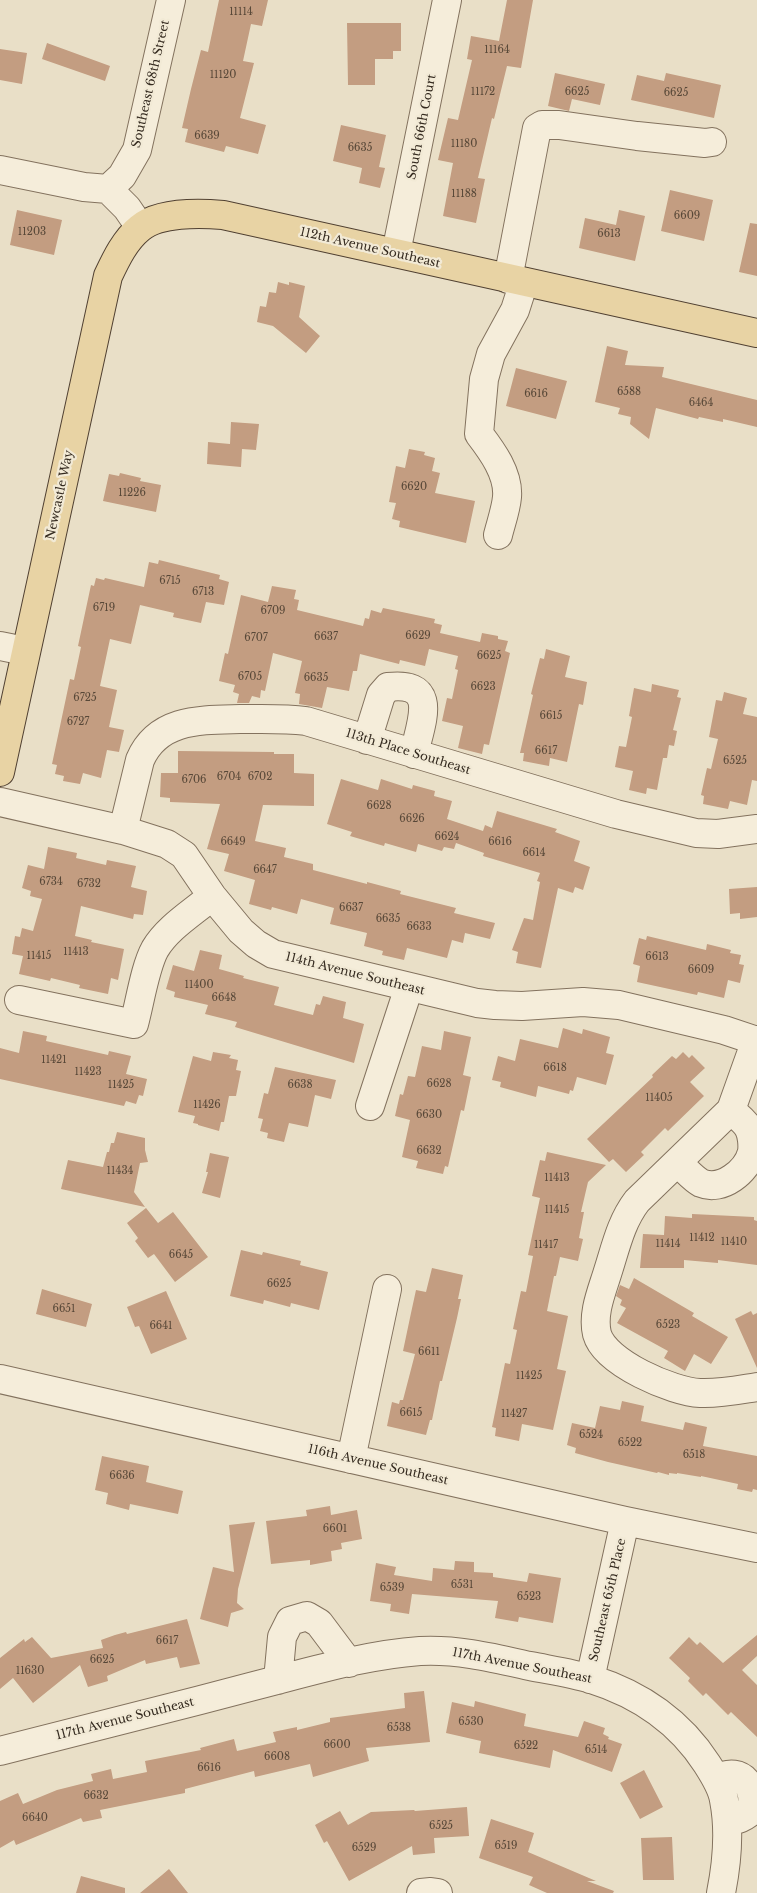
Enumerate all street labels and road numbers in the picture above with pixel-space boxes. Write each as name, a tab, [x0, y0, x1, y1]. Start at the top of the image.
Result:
street label: Southeast 68th Street	[129, 19, 173, 149]
street label: South 66th Court	[405, 73, 439, 181]
street label: 112th Avenue Southeast	[299, 225, 441, 271]
street label: Newcastle Way	[43, 449, 77, 541]
street label: 113th Place Southeast	[344, 726, 472, 778]
street label: 114th Avenue Southeast	[284, 950, 426, 998]
street label: 116th Avenue Southeast	[306, 1442, 450, 1488]
street label: Southeast 65th Place	[587, 1537, 629, 1663]
street label: 117th Avenue Southeast	[451, 1645, 593, 1687]
street label: 117th Avenue Southeast	[54, 1695, 196, 1743]

